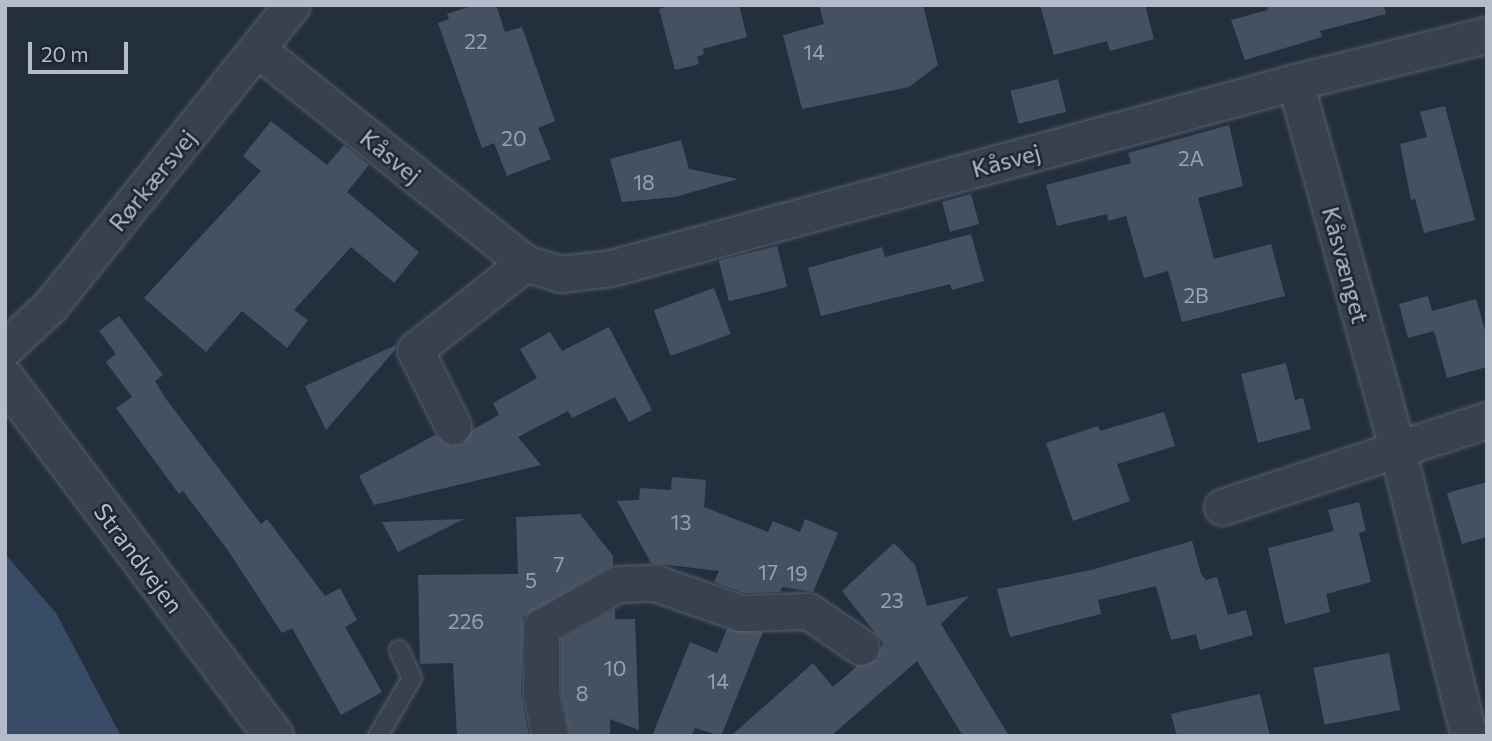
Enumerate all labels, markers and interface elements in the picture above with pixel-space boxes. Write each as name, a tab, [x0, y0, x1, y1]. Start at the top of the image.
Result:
scale bar	[32, 28, 131, 72]
house number: 22	[464, 28, 488, 54]
house number: 14	[803, 39, 825, 65]
text: 20 m	[41, 41, 89, 66]
street label: Rørkærsvej	[102, 123, 202, 237]
street label: Kåsvej	[355, 123, 427, 189]
house number: 20	[501, 125, 527, 151]
street label: Kåsvej	[969, 137, 1043, 183]
house number: 2A	[1178, 145, 1204, 171]
house number: 18	[633, 169, 655, 195]
street label: Kåsvænget	[1317, 203, 1375, 327]
house number: 2B	[1183, 282, 1209, 308]
street label: Strandvejen	[88, 497, 190, 619]
house number: 13	[671, 509, 691, 535]
house number: 7	[553, 551, 565, 577]
house number: 17	[758, 559, 778, 585]
house number: 19	[786, 560, 808, 586]
house number: 5	[525, 567, 537, 593]
house number: 23	[880, 587, 904, 613]
house number: 226	[448, 608, 484, 634]
house number: 10	[604, 655, 626, 681]
house number: 14	[707, 668, 729, 694]
house number: 8	[576, 680, 588, 706]

